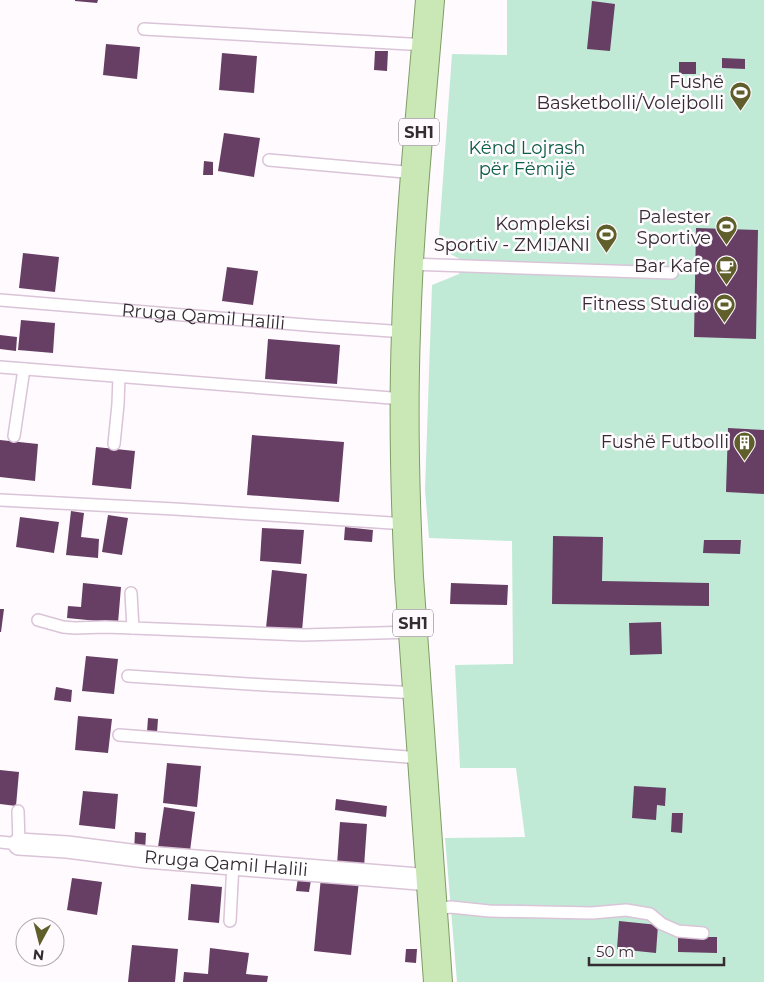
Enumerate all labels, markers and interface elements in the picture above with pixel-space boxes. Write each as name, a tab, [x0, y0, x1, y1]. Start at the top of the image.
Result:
place label: Fushë Basketbolli/Volejbolli	[536, 71, 724, 114]
sports icon: Fushë Basketbolli/Volejbolli	[728, 80, 752, 111]
road number: SH1	[399, 118, 439, 146]
park label: Kënd Lojrash për Fëmijë	[468, 137, 586, 180]
place label: Palester Sportive	[636, 206, 711, 249]
place label: Kompleksi Sportiv - ZMIJANI	[434, 213, 590, 256]
sports icon: Palester Sportive	[715, 215, 739, 246]
sports icon: Kompleksi Sportiv - ZMIJANI	[594, 222, 618, 253]
cafe icon: Bar Kafe	[714, 254, 738, 285]
place label: Bar Kafe	[634, 255, 710, 277]
sports icon: Fitness Studio	[713, 292, 737, 323]
place label: Fitness Studio	[581, 293, 709, 315]
street label: Rruga Qamil Halili	[121, 299, 286, 334]
building icon: Fushë Futbolli	[733, 430, 757, 461]
place label: Fushë Futbolli	[601, 431, 729, 453]
road number: SH1	[393, 610, 433, 636]
street label: Rruga Qamil Halili	[143, 846, 309, 881]
north arrow	[15, 917, 65, 967]
scale bar	[589, 934, 724, 966]
text: 50 m	[596, 942, 634, 961]
text: N	[32, 945, 45, 965]

